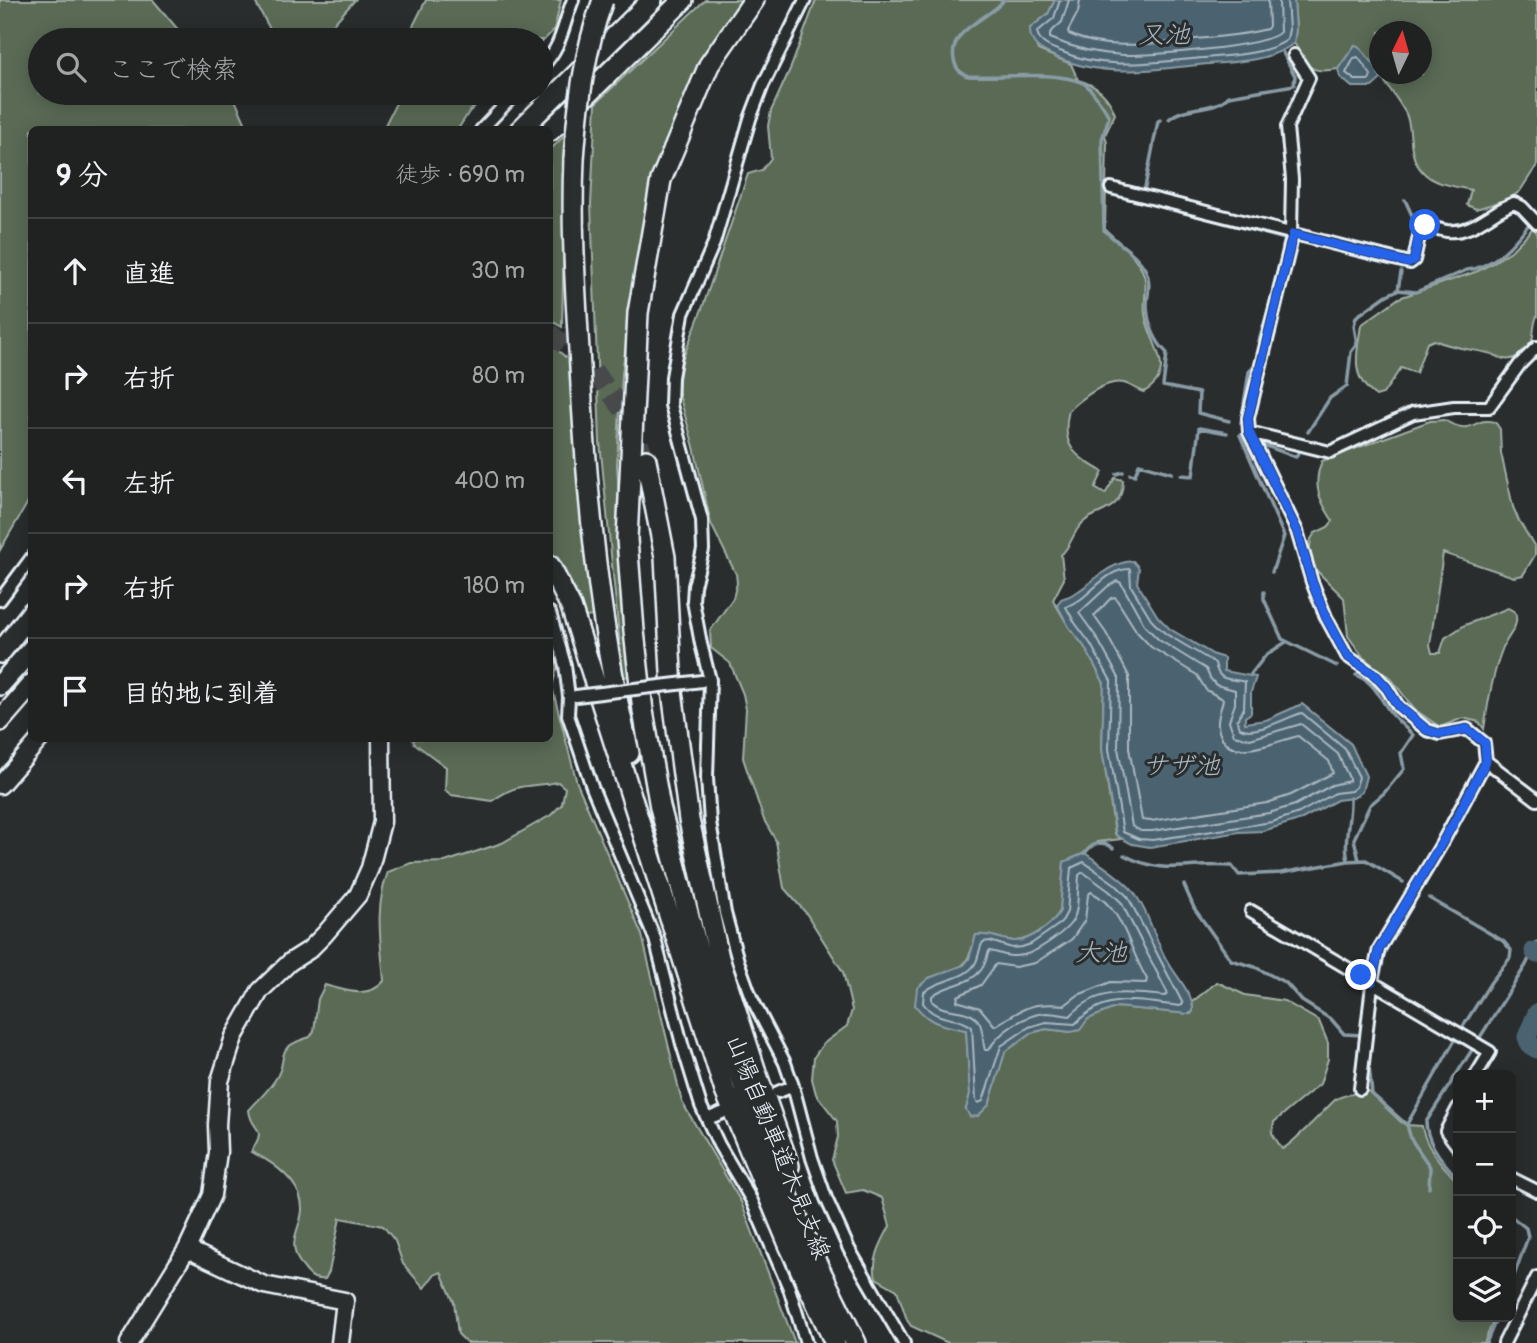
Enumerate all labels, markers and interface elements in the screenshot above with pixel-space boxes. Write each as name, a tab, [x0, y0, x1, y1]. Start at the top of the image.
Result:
water label: 又池	[1138, 19, 1191, 51]
north arrow	[1369, 21, 1432, 84]
search box	[28, 28, 553, 105]
icon: search	[52, 48, 90, 86]
text: ここで検索	[108, 54, 238, 86]
text: 9 分	[56, 157, 108, 194]
text: 徒歩 · 690 m	[395, 160, 525, 189]
route start	[1409, 209, 1440, 240]
icon: ahead	[56, 252, 94, 290]
text: 30 m	[471, 256, 525, 285]
text: 直進	[123, 258, 175, 290]
icon: right	[56, 357, 94, 395]
text: 80 m	[472, 361, 525, 390]
text: 右折	[123, 363, 175, 395]
icon: left	[56, 462, 94, 500]
text: 400 m	[455, 466, 525, 495]
text: 左折	[123, 468, 175, 500]
icon: right	[56, 567, 94, 605]
text: 180 m	[463, 571, 525, 600]
text: 右折	[123, 573, 175, 605]
icon: arrive	[56, 672, 94, 710]
text: 目的地に到着	[123, 678, 279, 710]
water label: サザ池	[1142, 750, 1221, 782]
water label: 大池	[1075, 937, 1128, 969]
route end	[1345, 959, 1376, 990]
street label: 山陽自動車道木見支線	[720, 1030, 836, 1264]
map controls	[1453, 1070, 1516, 1322]
button: +	[1453, 1070, 1516, 1133]
button: −	[1453, 1133, 1516, 1196]
button: locate	[1453, 1196, 1516, 1259]
button: layers	[1453, 1259, 1516, 1322]

